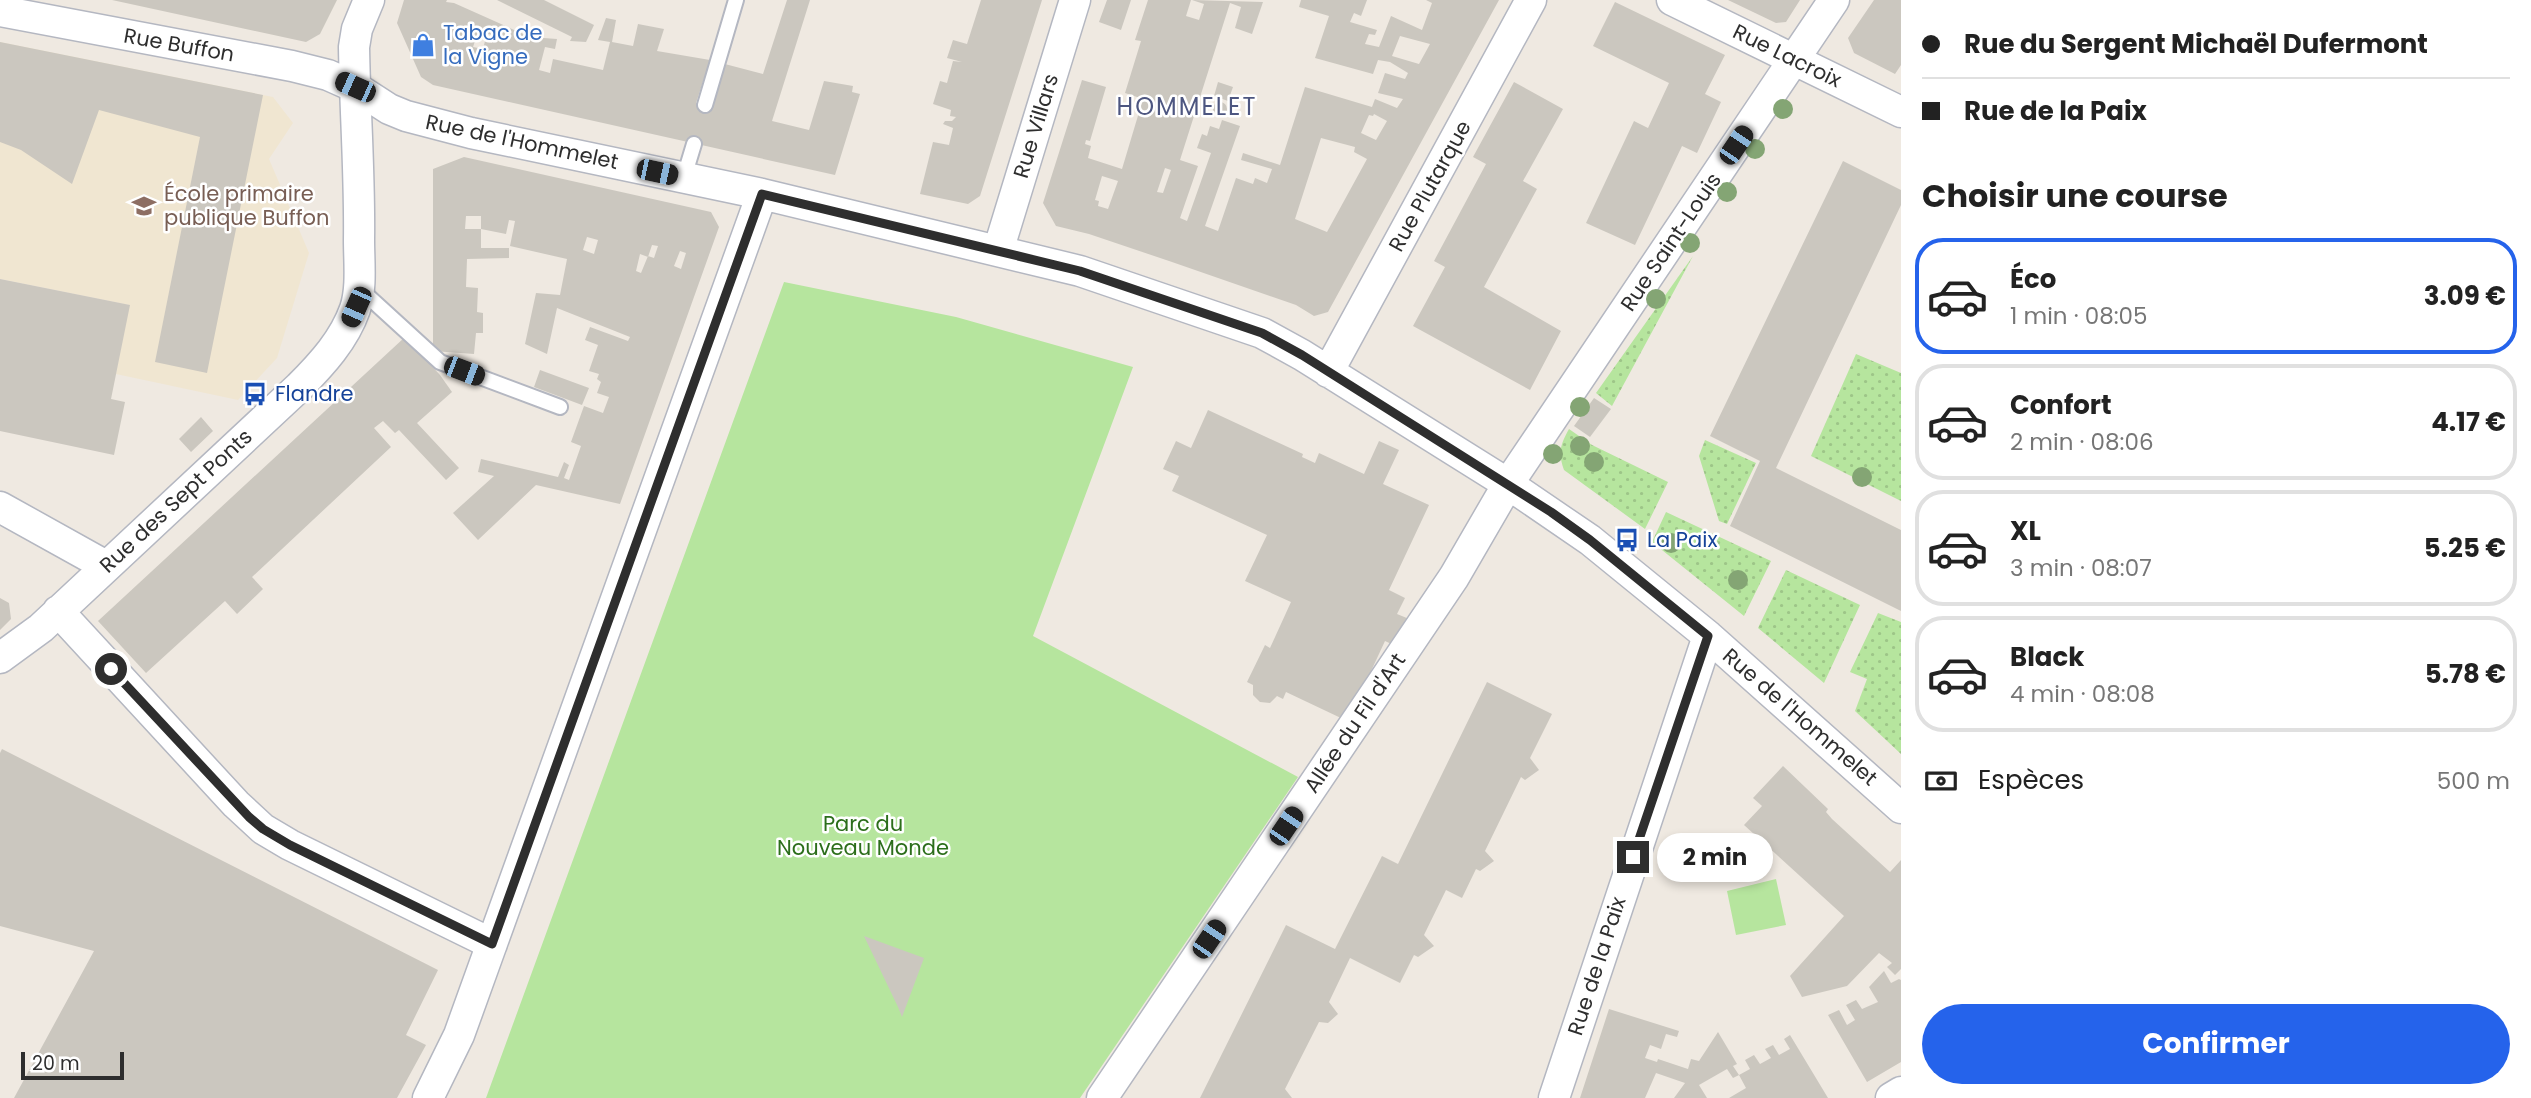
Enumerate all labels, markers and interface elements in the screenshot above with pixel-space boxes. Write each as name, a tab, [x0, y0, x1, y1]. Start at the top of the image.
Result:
street label: Rue Lacroix	[1728, 17, 1846, 94]
place label: Tabac de la Vigne	[443, 18, 543, 71]
street label: Rue Buffon	[121, 21, 237, 68]
text: Rue du Sergent Michaël Dufermont	[1964, 26, 2428, 62]
shop icon: Tabac de la Vigne	[409, 31, 437, 59]
car	[332, 69, 379, 105]
street label: Rue Villars	[1006, 70, 1065, 182]
district label: HOMMELET	[1117, 90, 1257, 123]
text: Rue de la Paix	[1964, 93, 2147, 129]
street label: Rue de l'Hommelet	[423, 107, 621, 176]
street label: Rue Plutarque	[1382, 115, 1478, 257]
car	[1716, 122, 1757, 168]
car	[635, 157, 680, 187]
street label: Rue Saint-Louis	[1613, 167, 1728, 317]
text: Choisir une course	[1922, 173, 2228, 218]
place label: École primaire publique Buffon	[164, 179, 329, 232]
school or university icon: École primaire publique Buffon	[130, 192, 158, 220]
text: Éco	[2010, 261, 2056, 297]
icon: car	[1926, 265, 1989, 328]
text: 3.09 €	[2424, 278, 2506, 314]
car	[338, 284, 375, 330]
text: 1 min · 08:05	[2010, 300, 2147, 332]
car	[441, 354, 488, 388]
place label: Flandre	[275, 379, 353, 408]
bus stop icon: Flandre	[241, 380, 269, 408]
text: Confort	[2010, 387, 2112, 423]
icon: car	[1926, 391, 1989, 454]
text: 4.17 €	[2431, 404, 2506, 440]
street label: Rue des Sept Ponts	[93, 422, 258, 579]
text: 2 min · 08:06	[2010, 426, 2154, 458]
text: XL	[2010, 513, 2041, 549]
icon: car	[1926, 517, 1989, 580]
place label: La Paix	[1647, 525, 1717, 554]
bus stop icon: La Paix	[1613, 526, 1641, 554]
text: 5.25 €	[2424, 530, 2506, 566]
text: 3 min · 08:07	[2010, 552, 2152, 584]
text: Black	[2010, 639, 2084, 675]
street label: Rue de l'Hommelet	[1717, 641, 1884, 792]
icon: car	[1926, 643, 1989, 706]
street label: Allée du Fil d'Art	[1297, 647, 1412, 798]
route start	[95, 653, 127, 685]
text: 5.78 €	[2425, 656, 2506, 692]
text: 4 min · 08:08	[2010, 678, 2155, 710]
icon: cash	[1922, 762, 1960, 800]
text: Espèces	[1978, 762, 2084, 798]
text: 500 m	[2437, 765, 2510, 797]
car	[1266, 803, 1307, 849]
park label: Parc du Nouveau Monde	[777, 809, 949, 862]
callout: 2 min	[1658, 832, 1773, 882]
route end	[1617, 841, 1649, 873]
text: 2 min	[1683, 841, 1747, 873]
street label: Rue de la Paix	[1560, 893, 1633, 1039]
car	[1189, 916, 1230, 962]
button: Confirmer	[1922, 1004, 2510, 1084]
scale bar	[21, 1049, 124, 1081]
text: 20 m	[32, 1050, 80, 1077]

